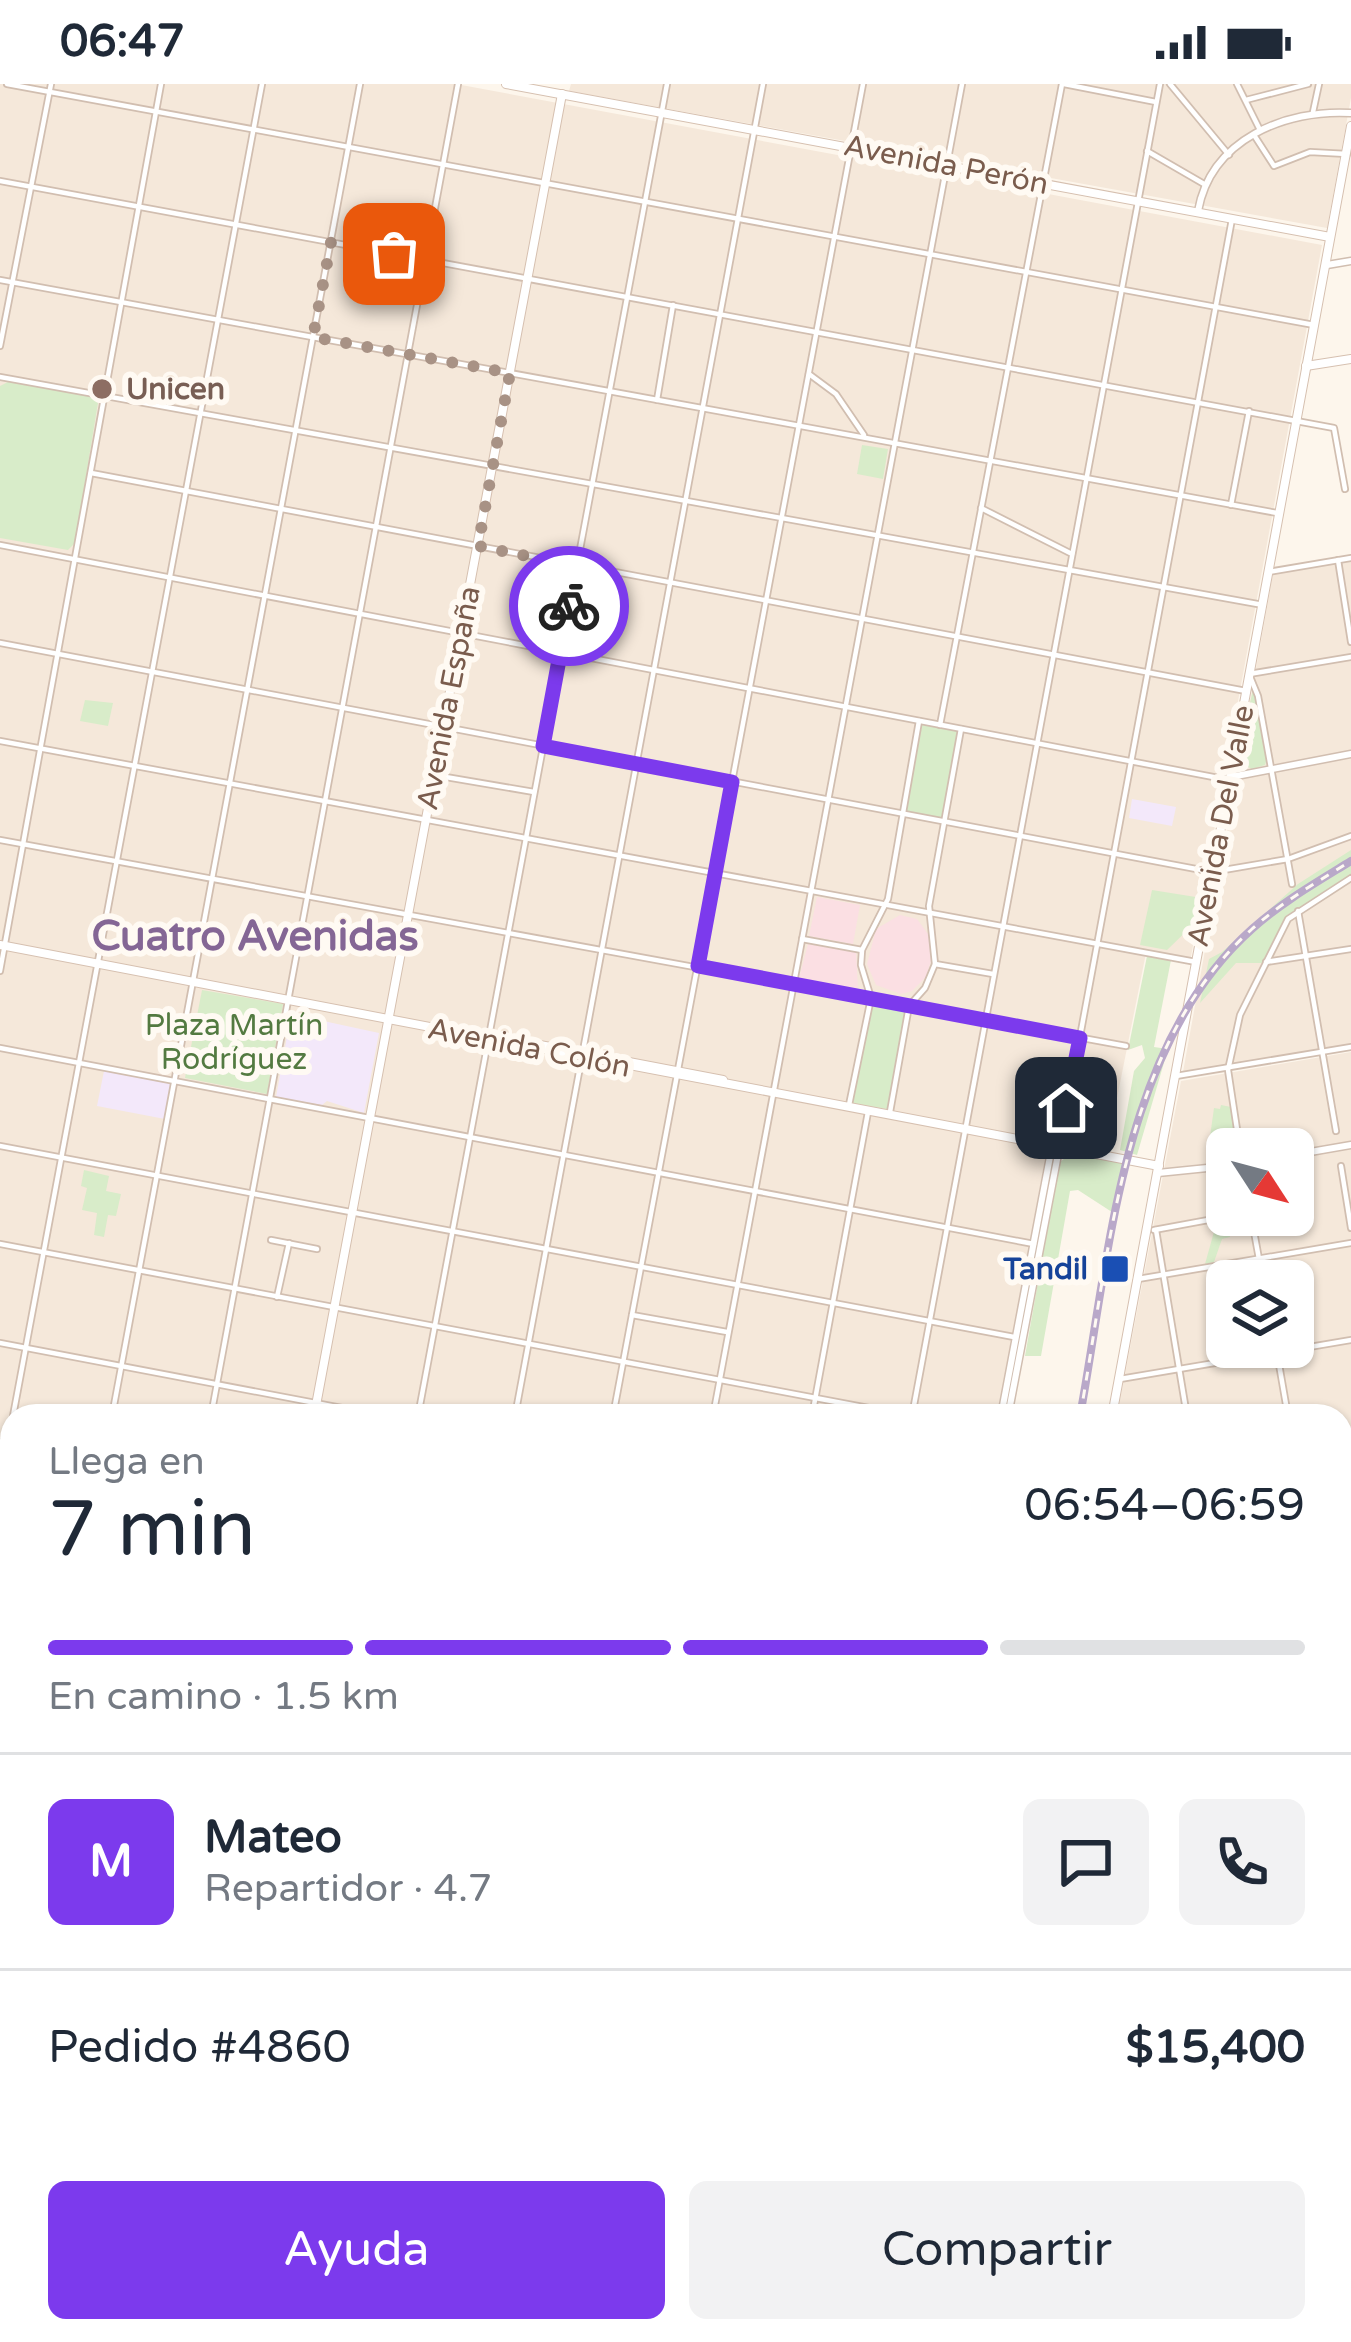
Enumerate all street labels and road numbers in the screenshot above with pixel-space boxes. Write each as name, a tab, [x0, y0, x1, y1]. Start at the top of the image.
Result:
street label: Avenida Perón	[841, 127, 1051, 203]
street label: Avenida España	[409, 583, 489, 813]
street label: Avenida Del Valle	[1179, 702, 1263, 950]
street label: Avenida Colón	[424, 1010, 634, 1086]

